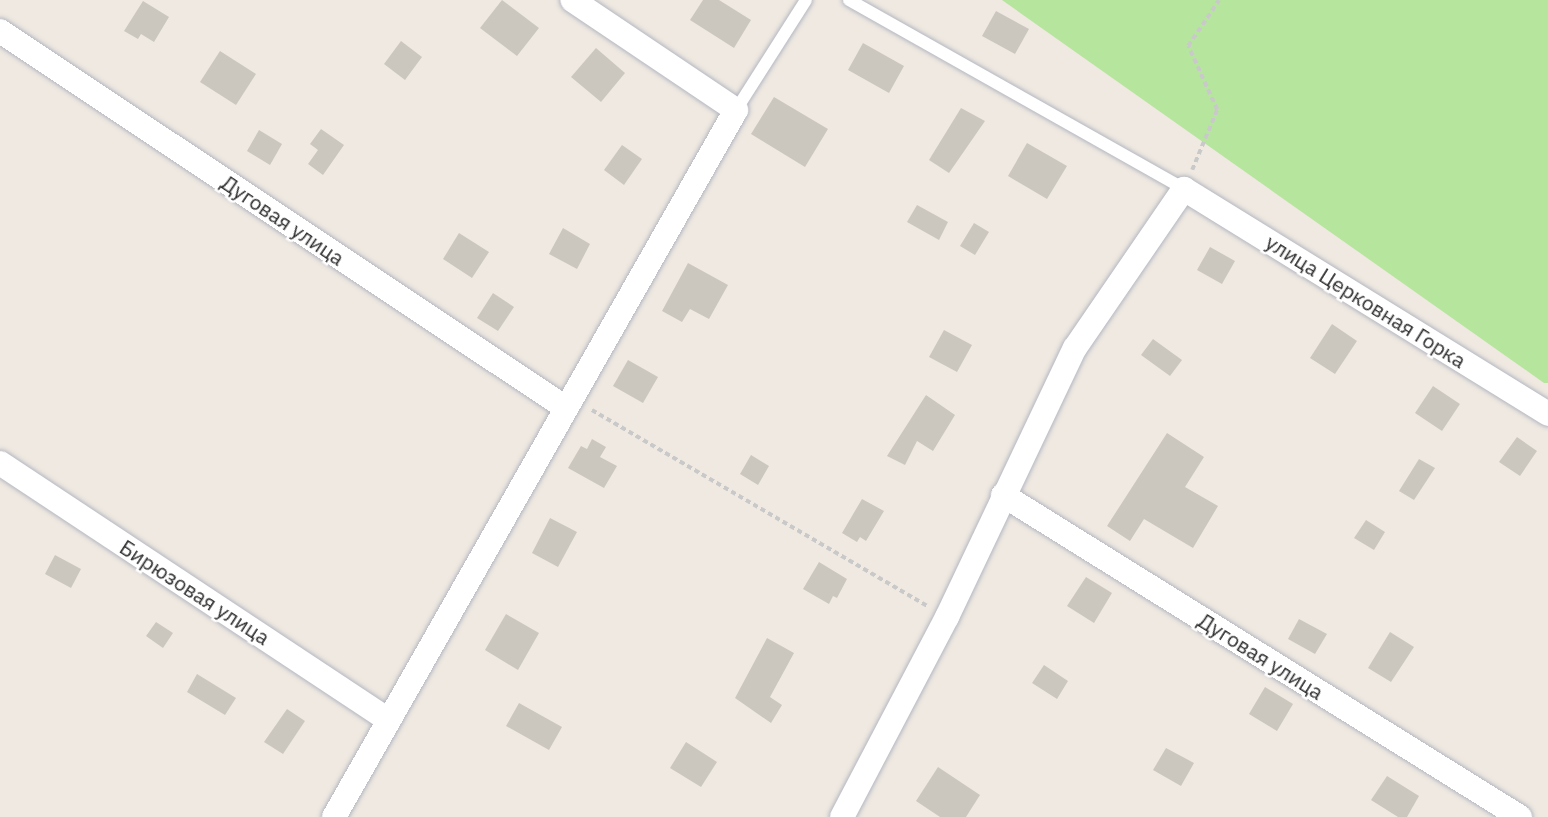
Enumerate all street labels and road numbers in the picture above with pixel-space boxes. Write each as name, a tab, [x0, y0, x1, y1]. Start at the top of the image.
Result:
street label: Дуговая улица	[217, 169, 349, 271]
street label: улица Церковная Горка	[1261, 229, 1471, 373]
street label: Бирюзовая улица	[115, 534, 275, 650]
street label: Дуговая улица	[1194, 607, 1328, 705]

